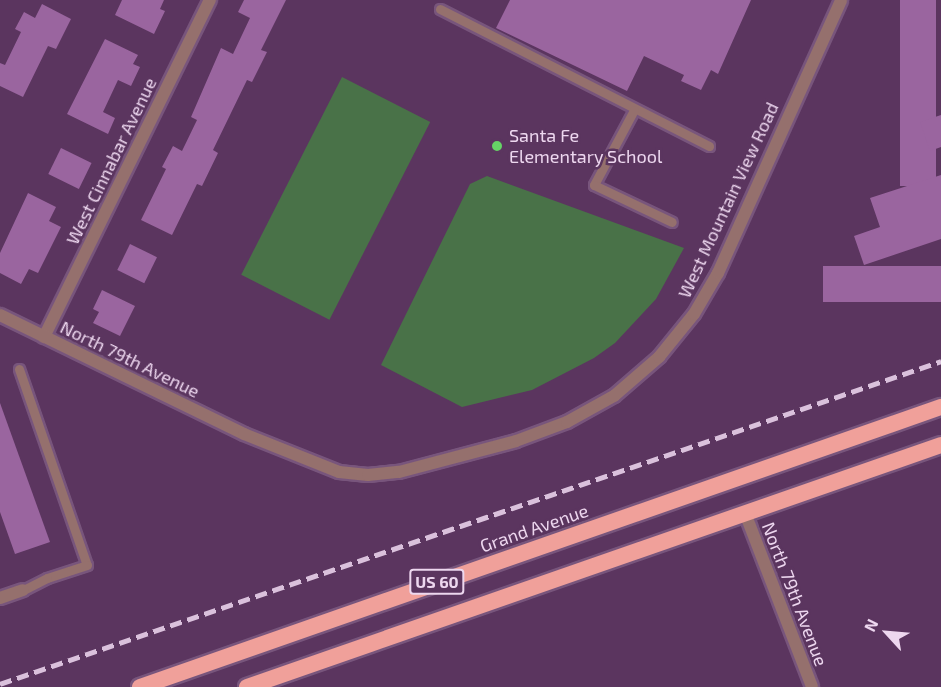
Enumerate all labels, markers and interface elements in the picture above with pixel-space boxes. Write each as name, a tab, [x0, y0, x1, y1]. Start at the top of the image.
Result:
street label: West Cinnabar Avenue	[61, 74, 161, 248]
street label: West Mountain View Road	[673, 98, 783, 302]
place label: Santa Fe Elementary School	[509, 125, 663, 168]
marker: Santa Fe Elementary School	[490, 139, 504, 153]
street label: North 79th Avenue	[57, 316, 203, 402]
street label: Grand Avenue	[477, 499, 591, 557]
street label: North 79th Avenue	[758, 519, 832, 669]
road number: US 60	[408, 569, 466, 595]
north arrow	[857, 603, 917, 663]
text: N	[859, 616, 881, 634]

